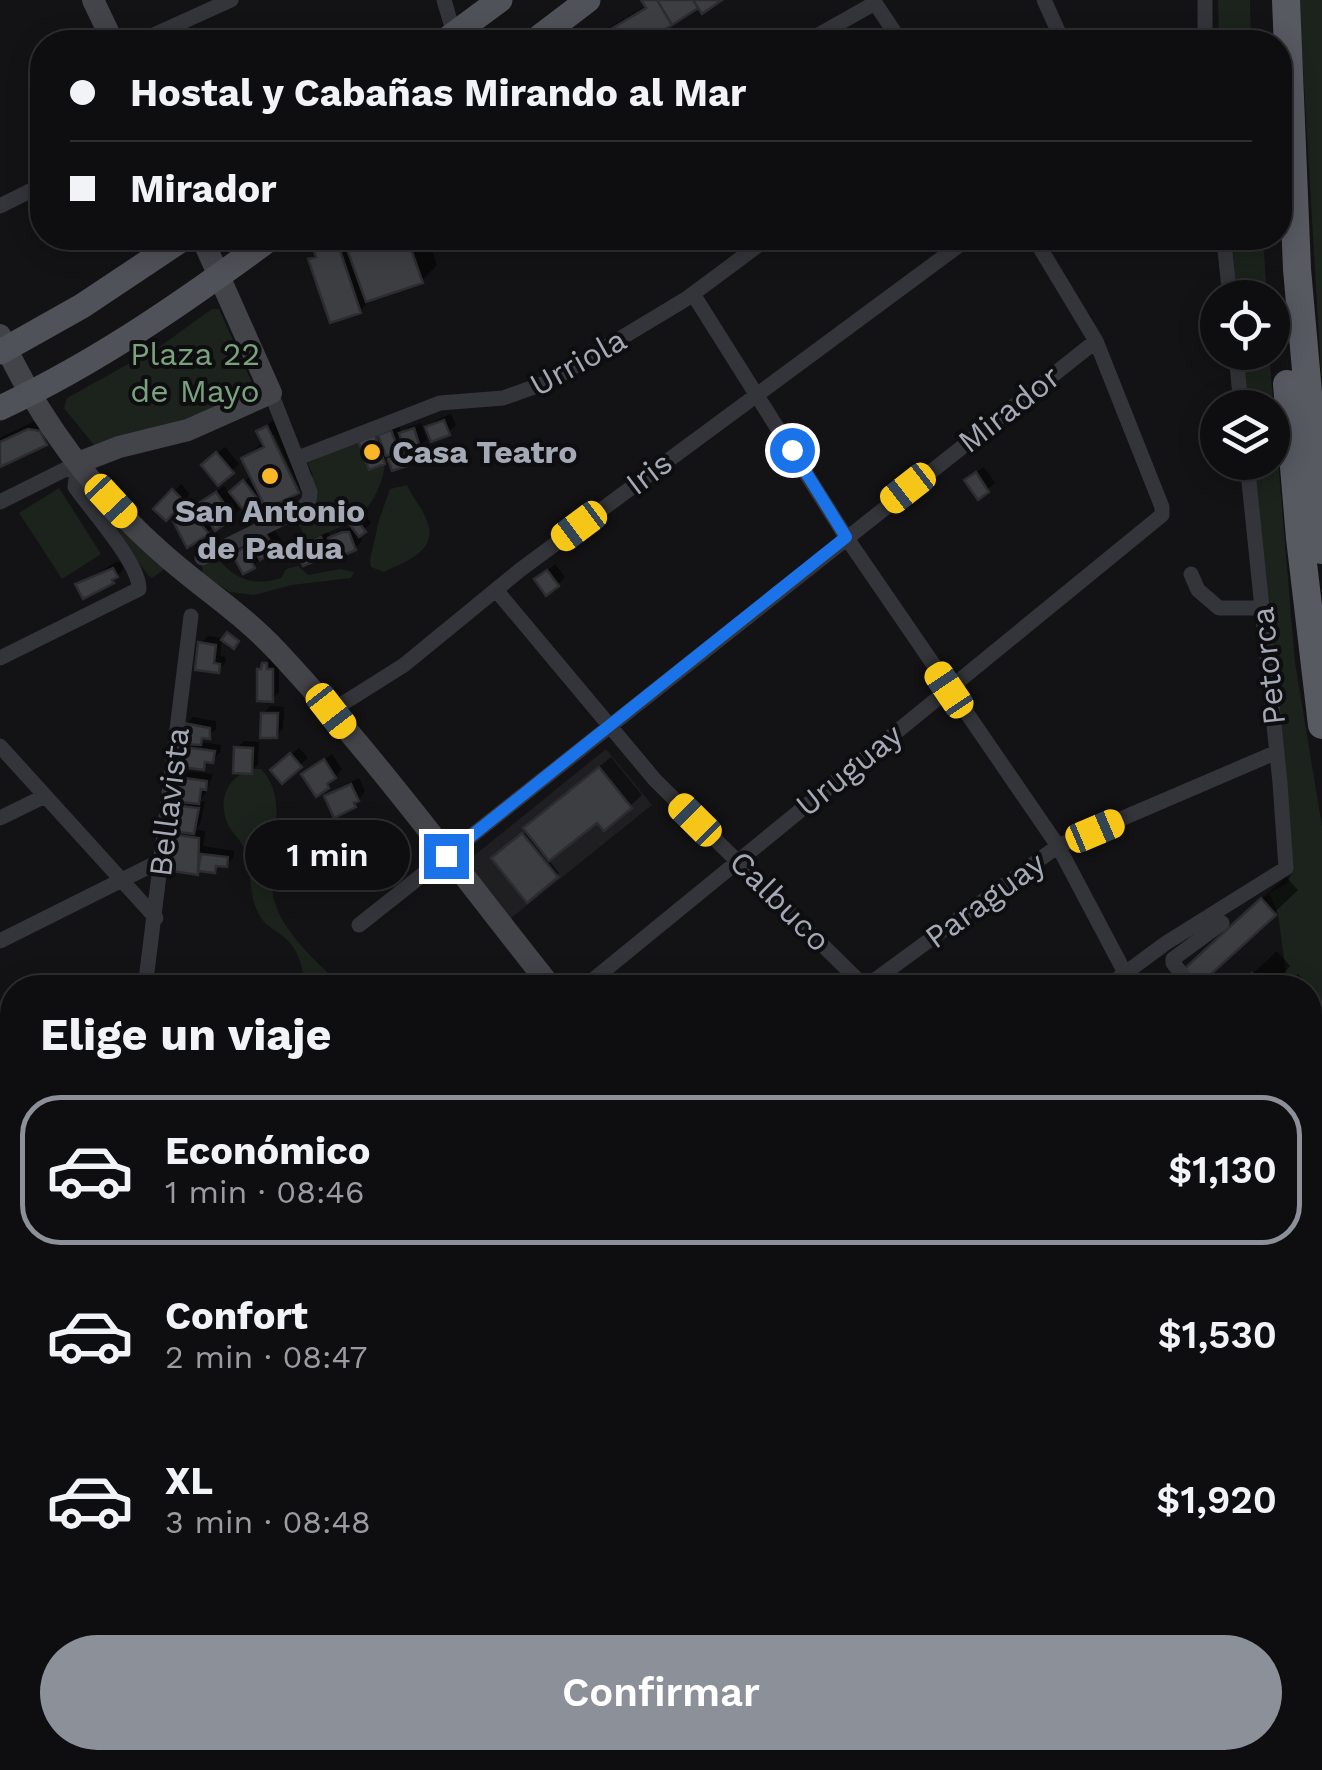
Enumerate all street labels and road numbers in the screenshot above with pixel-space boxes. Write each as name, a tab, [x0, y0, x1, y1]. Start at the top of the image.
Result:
street label: Urriola	[523, 320, 633, 404]
street label: Mirador	[950, 357, 1068, 461]
street label: Iris	[618, 443, 680, 503]
street label: Petorca	[1243, 605, 1293, 727]
street label: Uruguay	[788, 715, 910, 824]
street label: Bellavista	[141, 725, 197, 879]
street label: Calbuco	[722, 843, 838, 959]
street label: Paraguay	[918, 844, 1053, 956]

